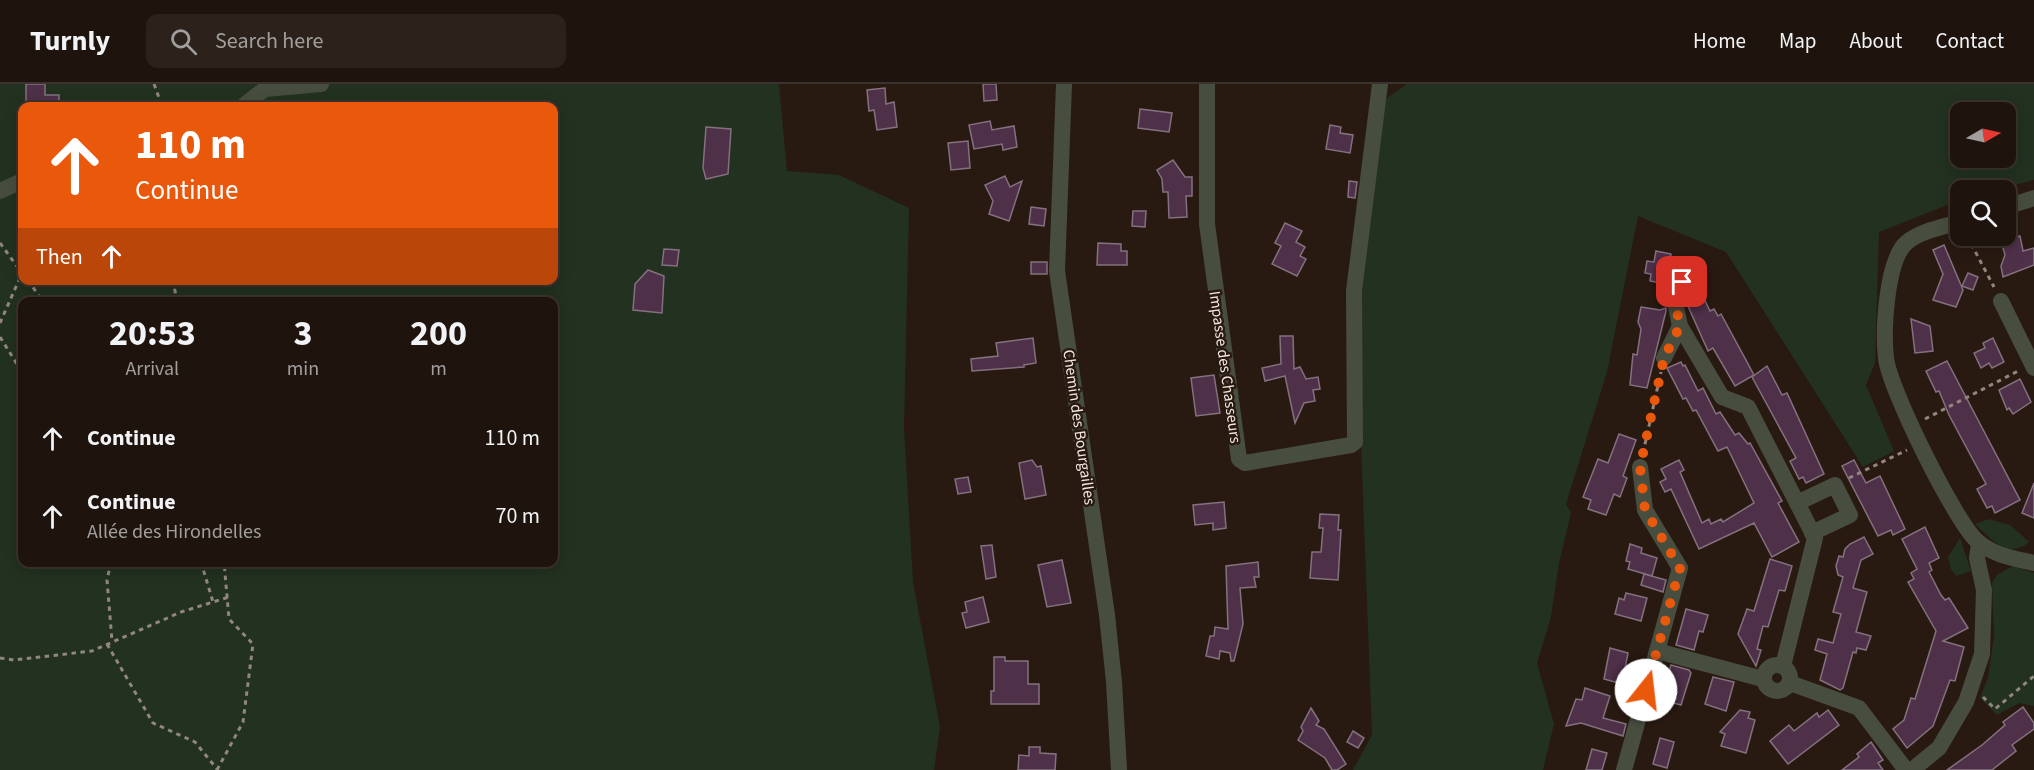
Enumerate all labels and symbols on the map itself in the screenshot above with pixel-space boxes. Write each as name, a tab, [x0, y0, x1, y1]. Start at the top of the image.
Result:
north arrow	[1950, 102, 2016, 168]
pin	[1656, 256, 1707, 307]
street label: Impasse des Chasseurs	[1203, 290, 1247, 445]
street label: Chemin des Bourgailles	[1057, 348, 1101, 506]
position arrow	[1614, 658, 1678, 722]

